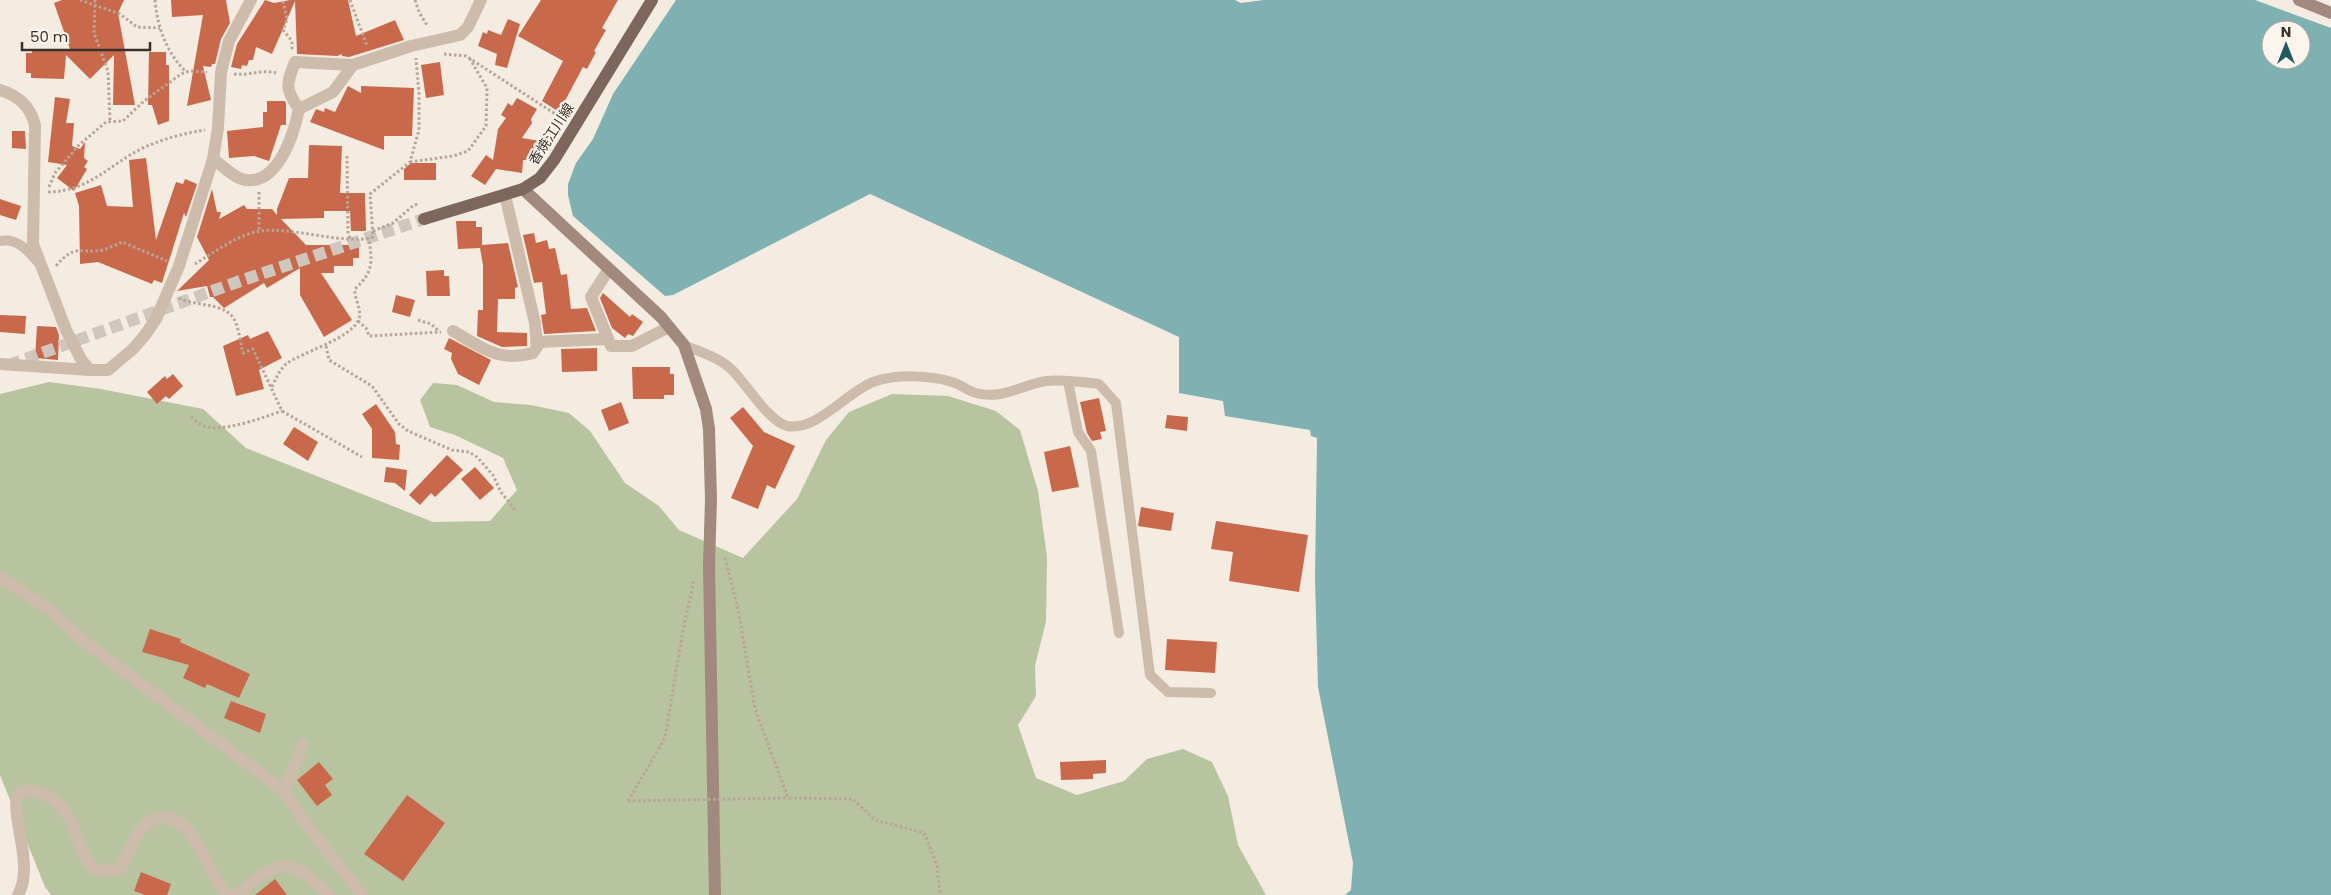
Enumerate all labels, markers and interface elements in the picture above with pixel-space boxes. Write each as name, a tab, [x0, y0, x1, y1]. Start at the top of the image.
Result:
scale bar	[22, 20, 150, 52]
north arrow	[2261, 20, 2311, 70]
text: N	[2281, 22, 2291, 42]
text: 50 m	[30, 26, 68, 47]
street label: 香焼江川線	[524, 99, 578, 169]

